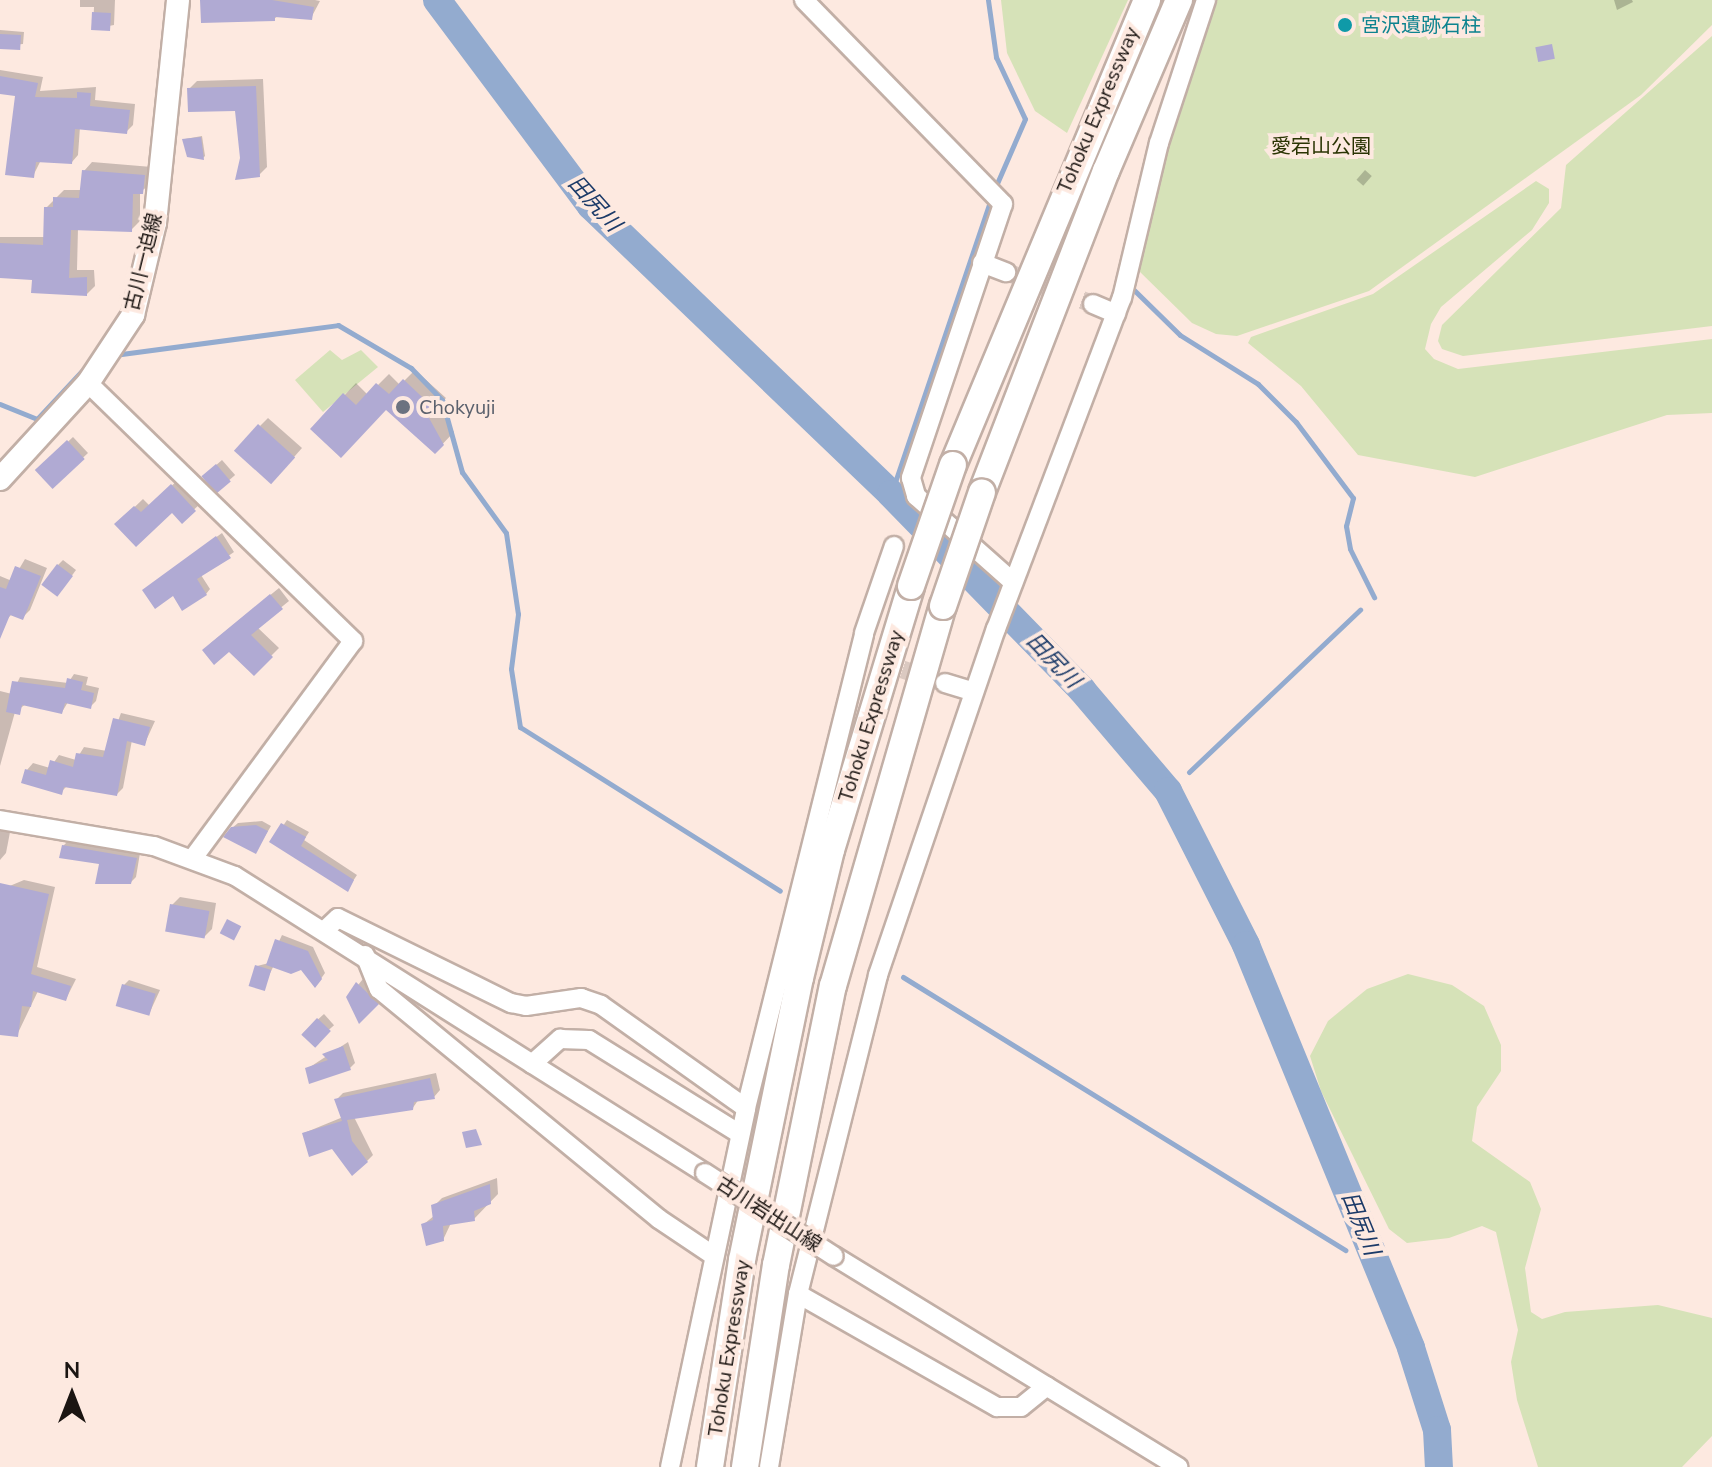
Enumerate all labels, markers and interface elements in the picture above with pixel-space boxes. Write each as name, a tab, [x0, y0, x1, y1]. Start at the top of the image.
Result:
place label: 宮沢遺跡石柱	[1361, 13, 1481, 37]
marker: 宮沢遺跡石柱	[1336, 16, 1354, 34]
street label: Tohoku Expressway	[1052, 23, 1144, 197]
park label: 愛宕山公園	[1271, 134, 1371, 158]
water label: 田尻川	[562, 171, 626, 237]
street label: 古川一迫線	[119, 211, 167, 313]
place label: Chokyuji	[419, 395, 495, 419]
marker: Chokyuji	[394, 398, 412, 416]
street label: Tohoku Expressway	[833, 627, 909, 805]
water label: 田尻川	[1021, 628, 1085, 694]
street label: 古川岩出山線	[712, 1171, 826, 1257]
water label: 田尻川	[1335, 1188, 1385, 1260]
street label: Tohoku Expressway	[703, 1258, 755, 1438]
north arrow	[32, 1355, 112, 1435]
text: N	[64, 1356, 80, 1386]

